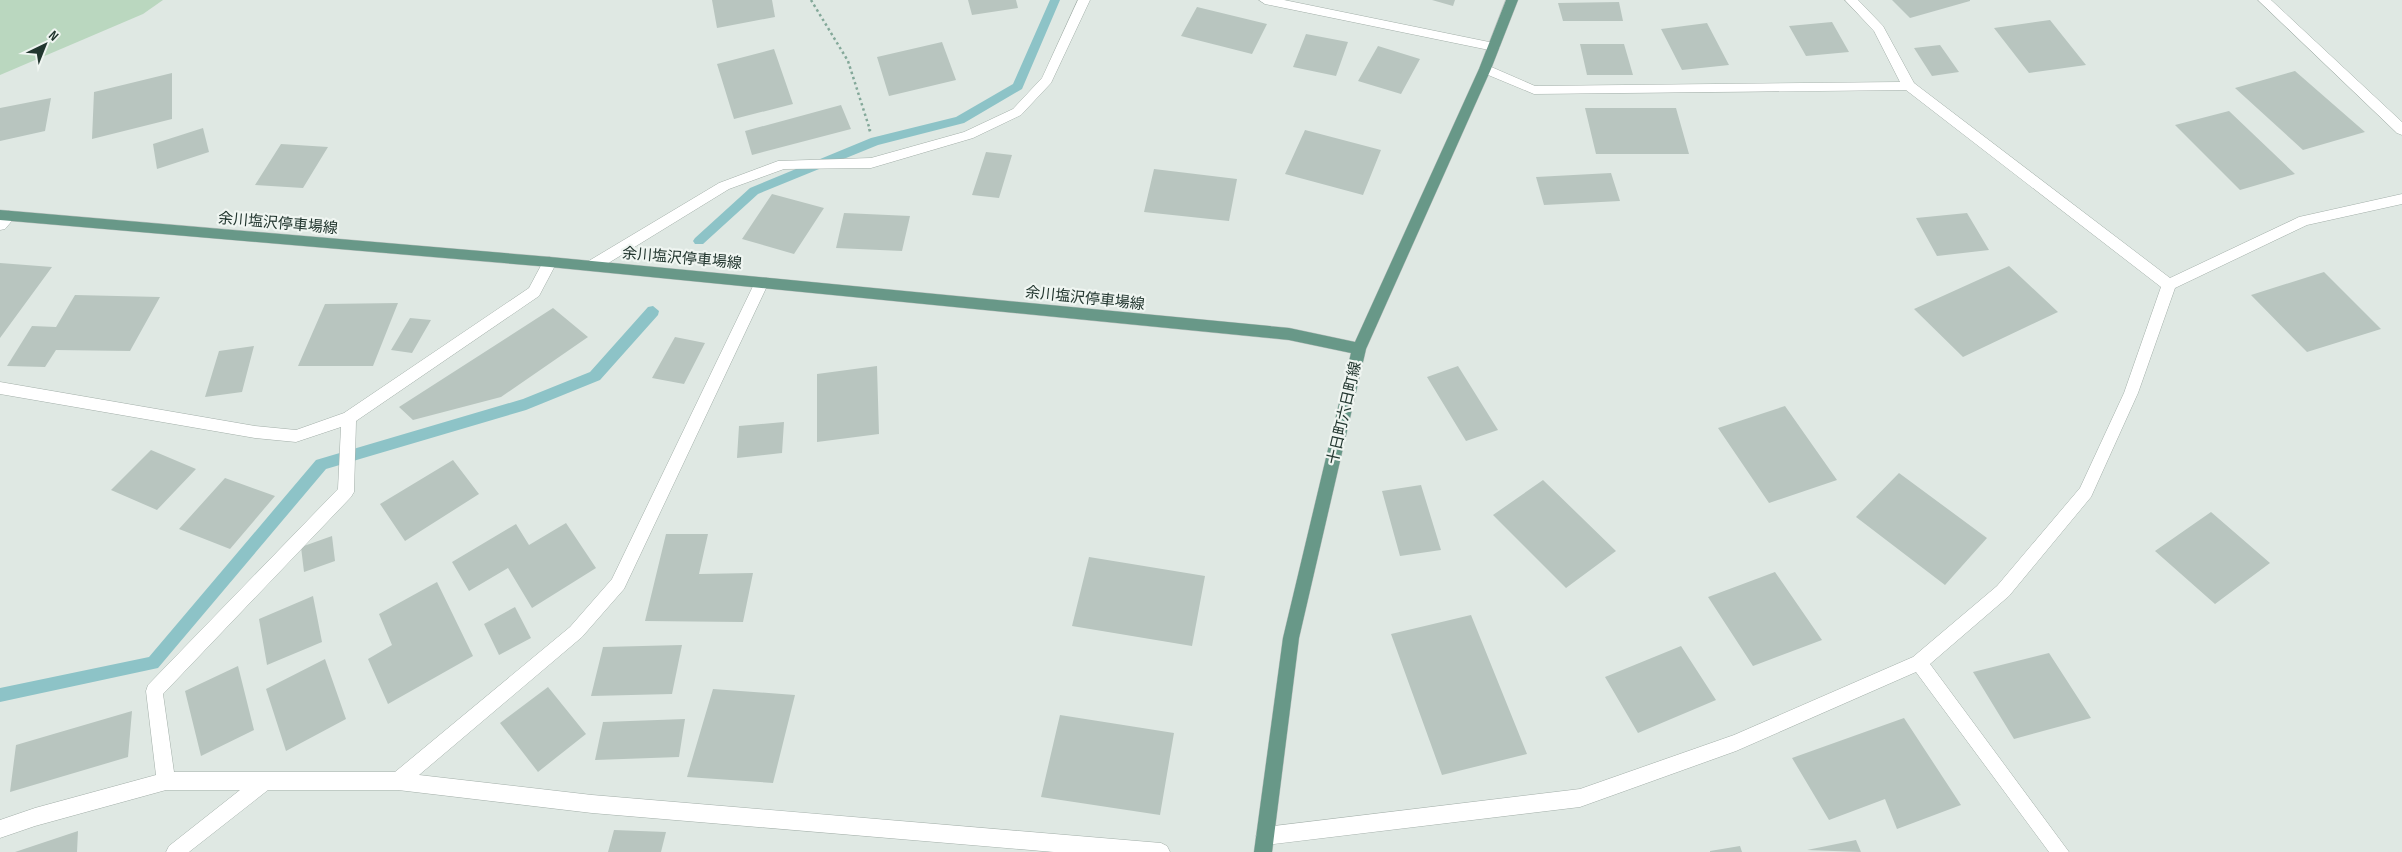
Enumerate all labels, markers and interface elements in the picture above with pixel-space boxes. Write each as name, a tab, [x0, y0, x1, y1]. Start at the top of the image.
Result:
north arrow	[20, 20, 70, 70]
text: N	[45, 27, 62, 45]
street label: 余川塩沢停車場線	[217, 209, 339, 238]
street label: 余川塩沢停車場線	[621, 244, 743, 273]
street label: 余川塩沢停車場線	[1024, 283, 1146, 314]
street label: 十日町六日町線	[1323, 360, 1366, 466]

